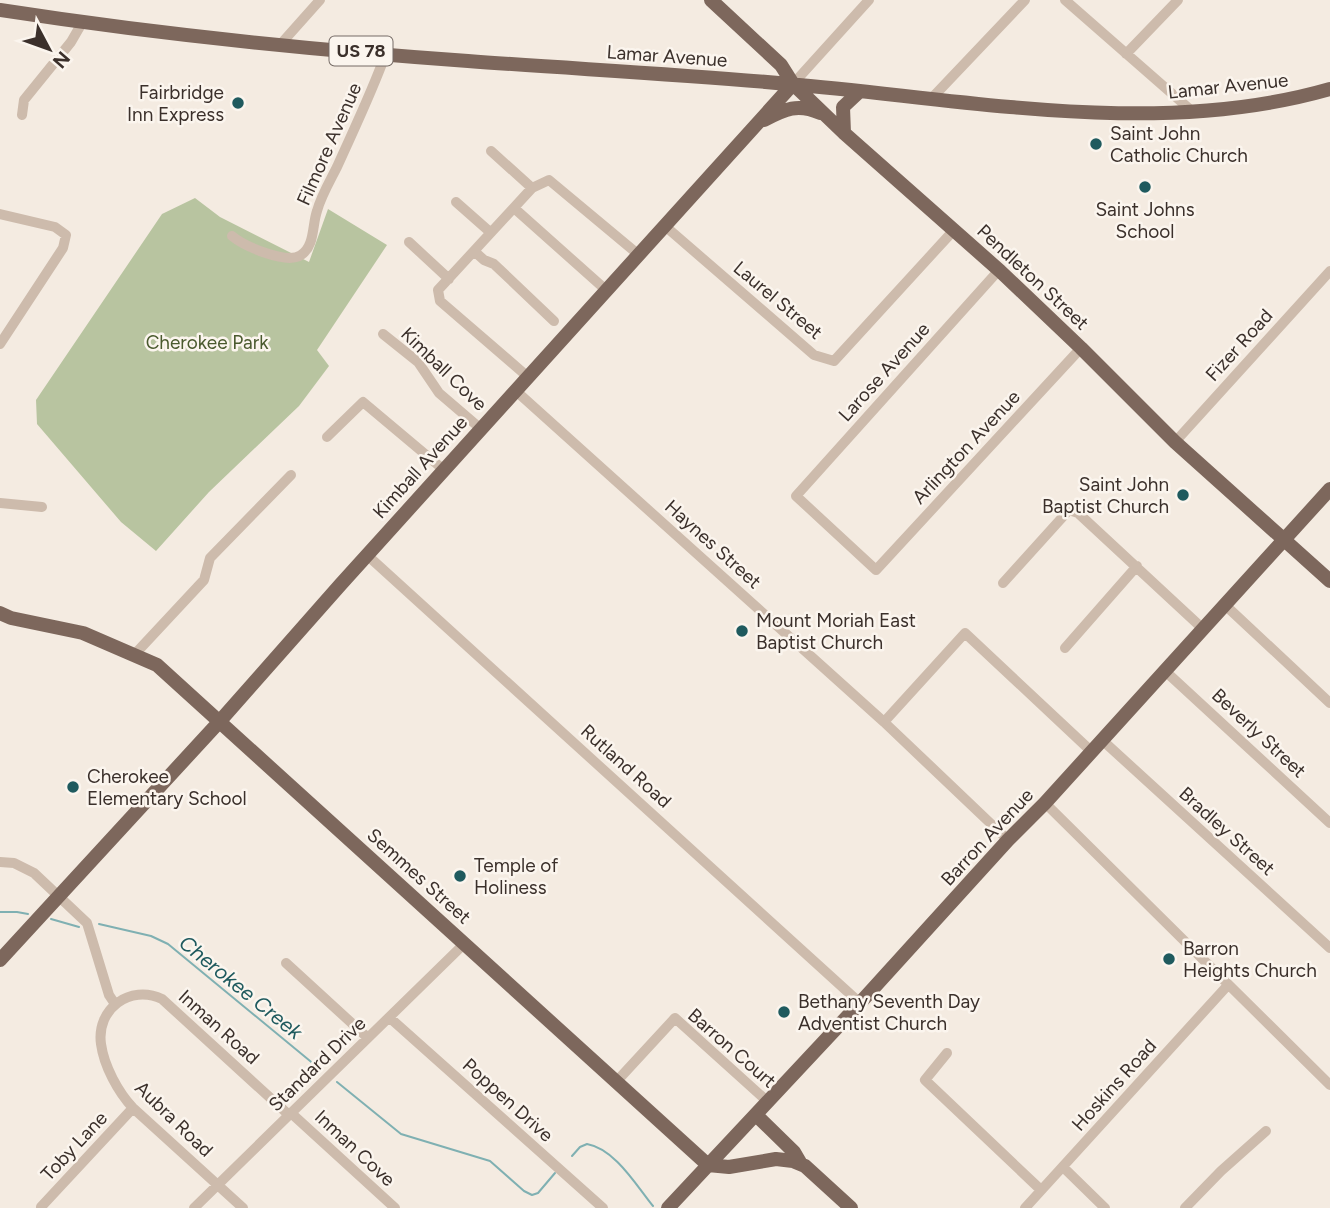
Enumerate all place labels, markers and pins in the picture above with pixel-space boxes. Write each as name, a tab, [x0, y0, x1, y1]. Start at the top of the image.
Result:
place label: Fairbridge Inn Express	[127, 81, 224, 126]
marker: Fairbridge Inn Express	[230, 95, 246, 111]
place label: Saint John Catholic Church	[1110, 122, 1248, 167]
marker: Saint John Catholic Church	[1088, 136, 1104, 152]
marker: Saint Johns School	[1137, 179, 1153, 195]
place label: Saint Johns School	[1095, 198, 1195, 243]
place label: Saint John Baptist Church	[1042, 473, 1169, 518]
marker: Saint John Baptist Church	[1175, 487, 1191, 503]
place label: Mount Moriah East Baptist Church	[756, 609, 916, 654]
marker: Mount Moriah East Baptist Church	[734, 623, 750, 639]
place label: Cherokee Elementary School	[87, 765, 247, 810]
marker: Cherokee Elementary School	[65, 779, 81, 795]
place label: Temple of Holiness	[474, 854, 558, 899]
marker: Temple of Holiness	[452, 868, 468, 884]
place label: Barron Heights Church	[1183, 937, 1317, 982]
marker: Barron Heights Church	[1161, 951, 1177, 967]
place label: Bethany Seventh Day Adventist Church	[798, 990, 980, 1035]
marker: Bethany Seventh Day Adventist Church	[776, 1004, 792, 1020]

